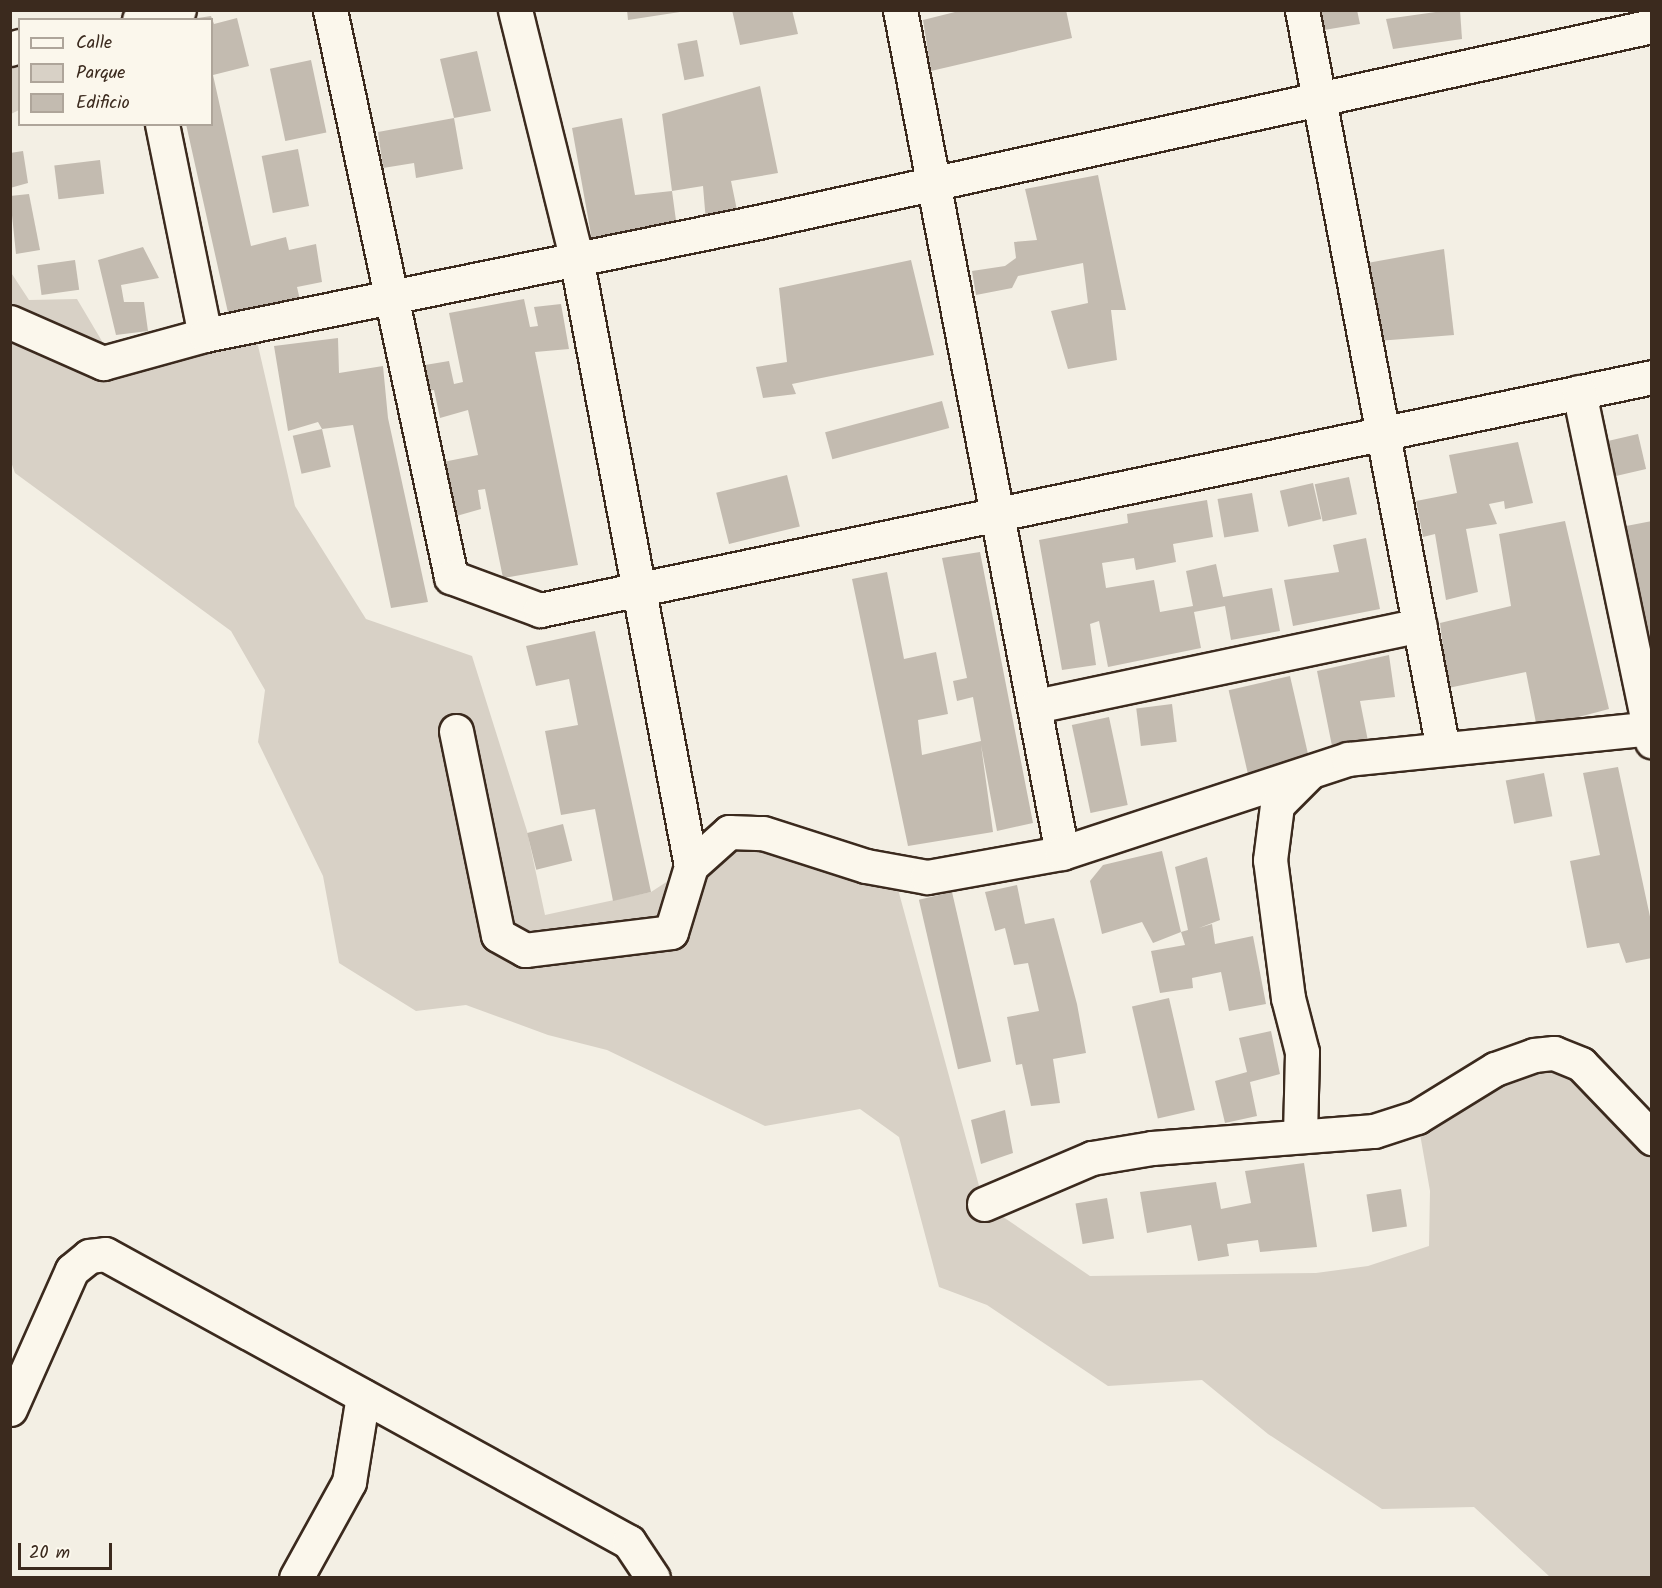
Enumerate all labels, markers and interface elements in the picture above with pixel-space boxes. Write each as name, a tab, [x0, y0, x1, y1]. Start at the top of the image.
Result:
legend	[18, 18, 213, 126]
text: Calle	[76, 29, 112, 58]
text: Parque	[76, 59, 125, 88]
text: Edificio	[76, 89, 130, 118]
scale bar	[21, 1531, 116, 1569]
text: 20 m	[29, 1539, 70, 1568]

